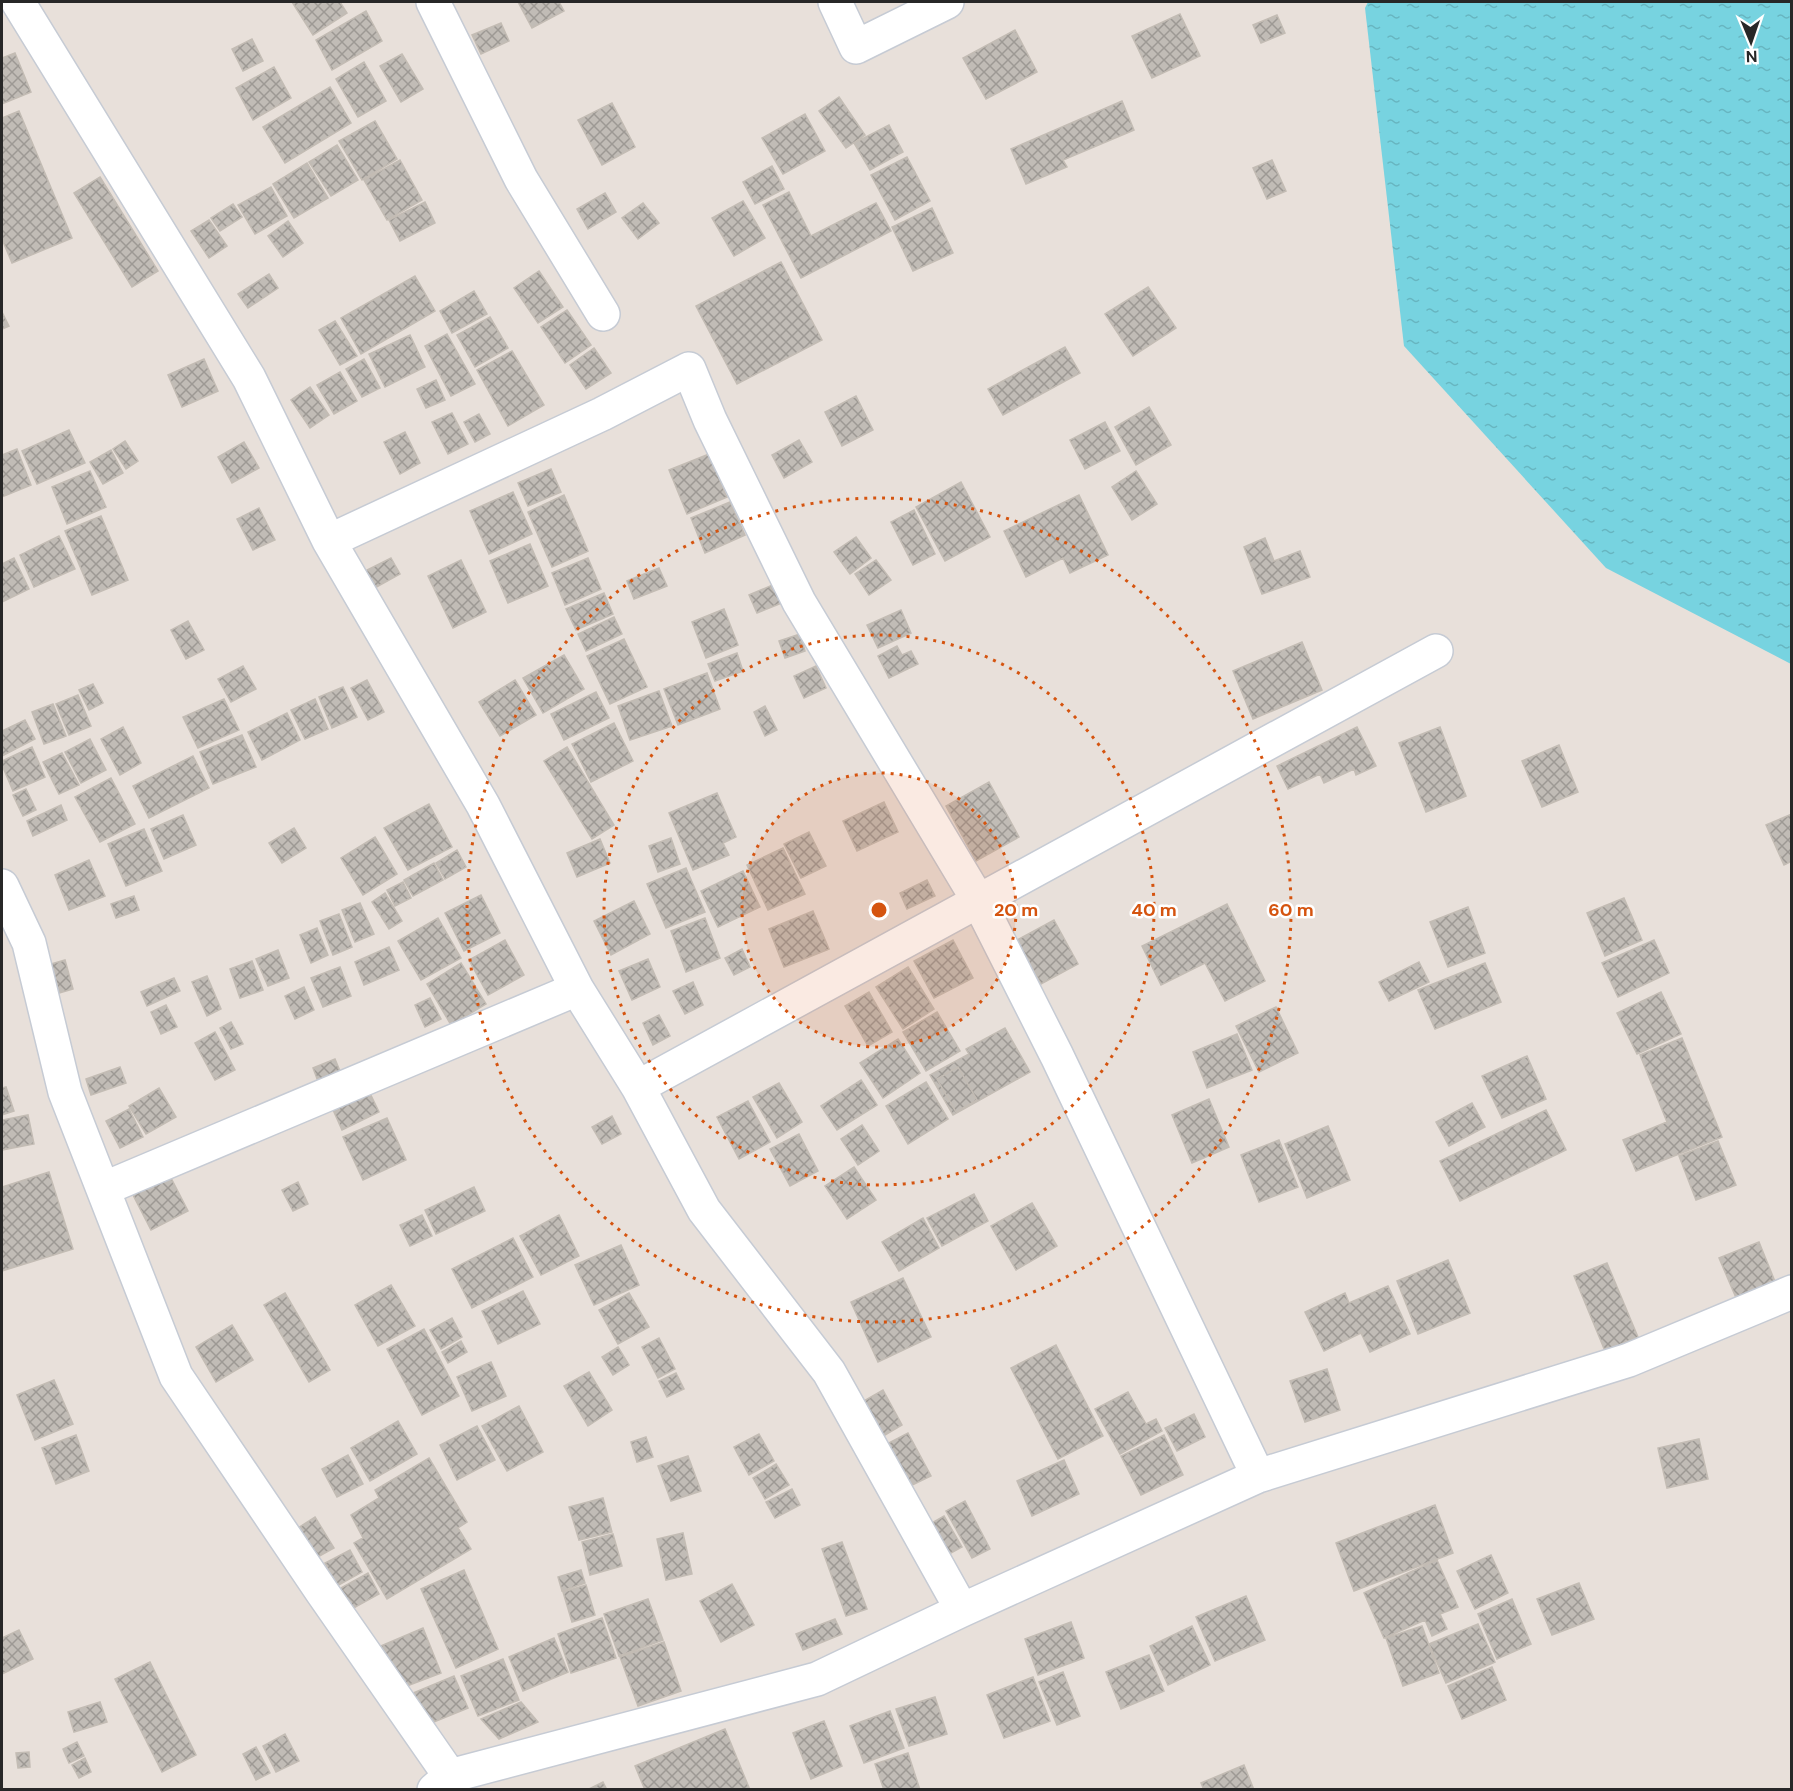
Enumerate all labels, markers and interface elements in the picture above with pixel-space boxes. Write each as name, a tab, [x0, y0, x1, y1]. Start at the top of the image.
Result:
north arrow	[1721, 12, 1781, 72]
text: N	[1745, 46, 1758, 67]
text: 20 m	[994, 898, 1038, 922]
text: 40 m	[1131, 898, 1177, 922]
text: 60 m	[1268, 898, 1314, 922]
centre of rings	[869, 900, 889, 920]

